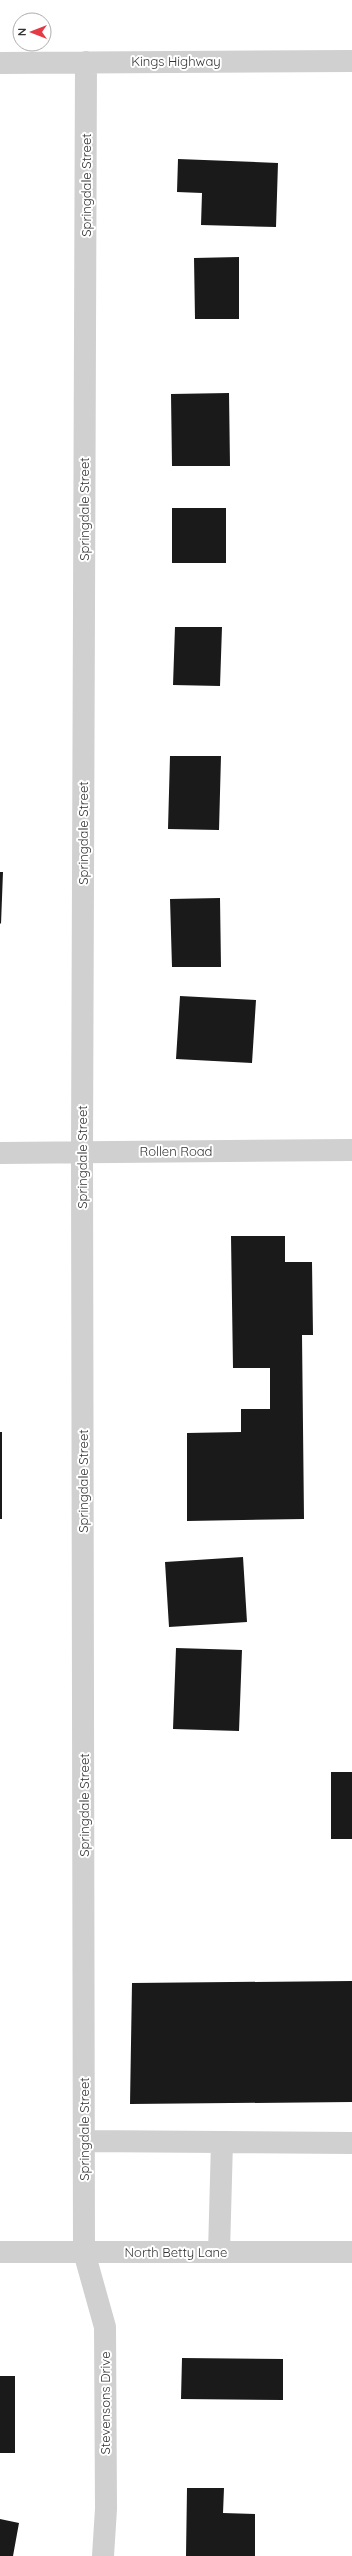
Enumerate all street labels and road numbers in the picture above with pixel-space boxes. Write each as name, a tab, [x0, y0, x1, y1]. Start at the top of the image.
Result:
street label: Kings Highway	[131, 53, 221, 69]
street label: Springdale Street	[78, 133, 94, 237]
street label: Springdale Street	[76, 457, 92, 561]
street label: Springdale Street	[75, 781, 91, 885]
street label: Springdale Street	[74, 1105, 90, 1209]
street label: Rollen Road	[139, 1143, 213, 1159]
street label: Springdale Street	[75, 1429, 91, 1533]
street label: Springdale Street	[76, 1753, 92, 1857]
street label: Springdale Street	[76, 2077, 92, 2181]
street label: North Betty Lane	[125, 2244, 227, 2260]
street label: Stevensons Drive	[97, 2352, 113, 2455]

